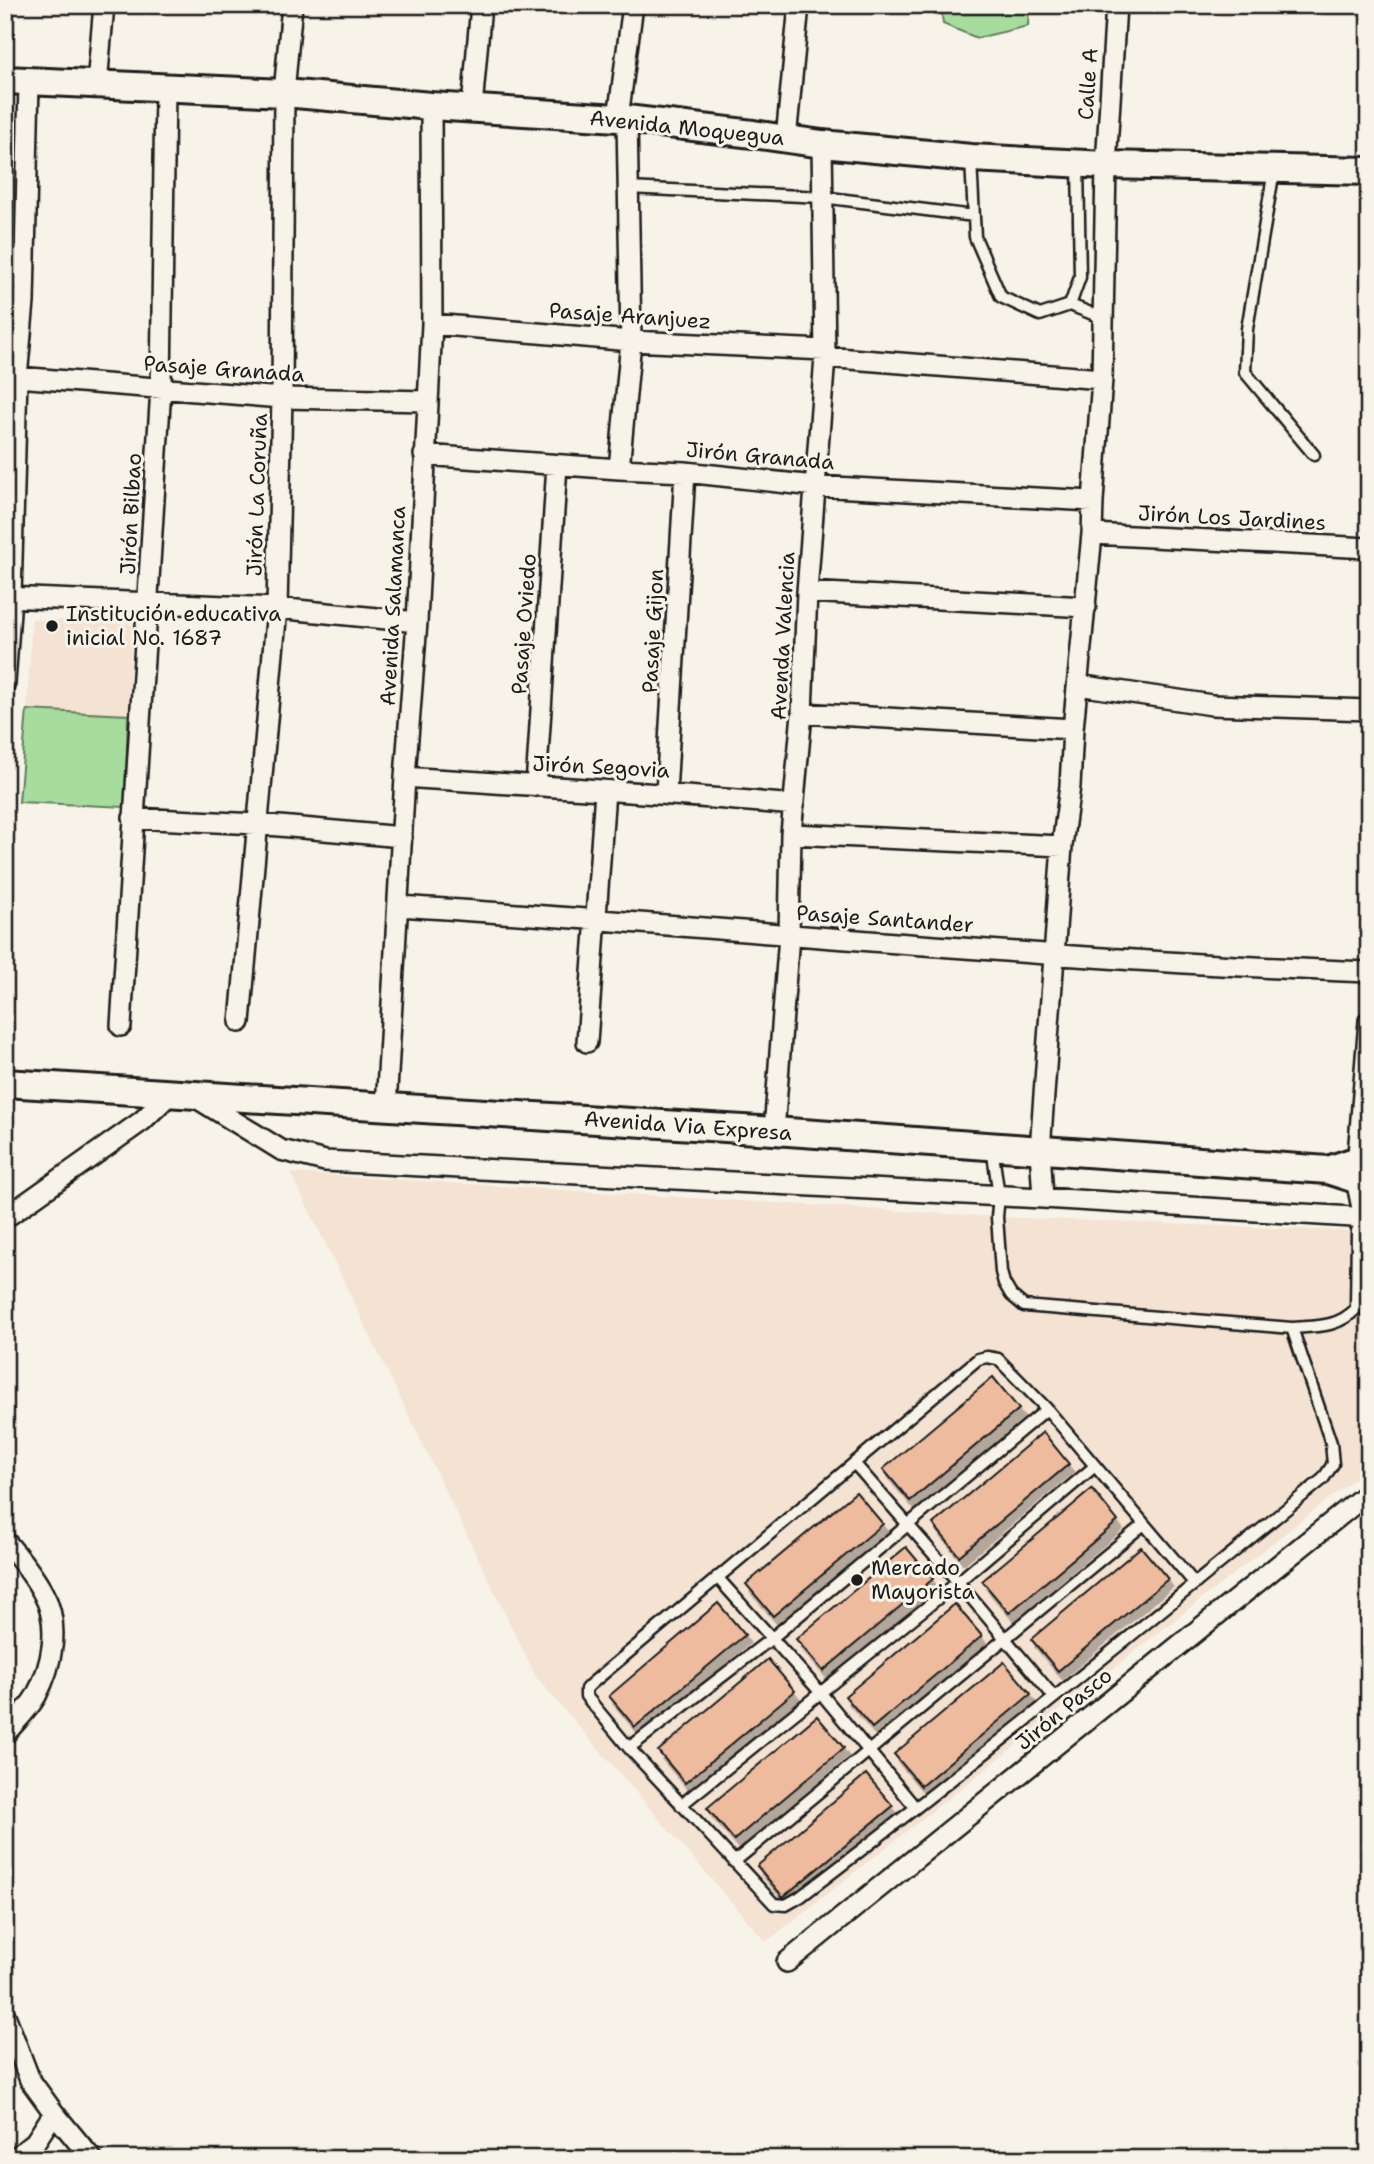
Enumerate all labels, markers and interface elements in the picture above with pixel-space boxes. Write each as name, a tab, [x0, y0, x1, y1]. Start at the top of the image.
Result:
street label: Calle A	[1072, 47, 1104, 121]
street label: Avenida Moquegua	[588, 104, 786, 152]
street label: Pasaje Aranjuez	[548, 296, 712, 336]
street label: Pasaje Granada	[143, 349, 305, 389]
street label: Jirón La Coruña	[240, 413, 274, 577]
street label: Jirón Granada	[685, 436, 835, 476]
street label: Jirón Bilbao	[114, 452, 148, 576]
street label: Jirón Los Jardines	[1137, 499, 1327, 537]
street label: Avenida Salamanca	[374, 505, 412, 707]
street label: Avenda Valencia	[765, 551, 801, 721]
street label: Pasaje Oviedo	[505, 553, 543, 695]
street label: Pasaje Gijon	[636, 568, 670, 694]
place label: Institución educativa inicial No. 1687	[66, 600, 281, 652]
marker: Institución educativa inicial No. 1687	[44, 618, 60, 634]
street label: Jirón Segovia	[532, 749, 670, 785]
street label: Pasaje Santander	[795, 899, 975, 939]
street label: Avenida Via Expresa	[583, 1105, 793, 1147]
place label: Mercado Mayorista	[871, 1554, 975, 1606]
marker: Mercado Mayorista	[849, 1572, 865, 1588]
street label: Jirón Pasco	[1010, 1661, 1118, 1757]

